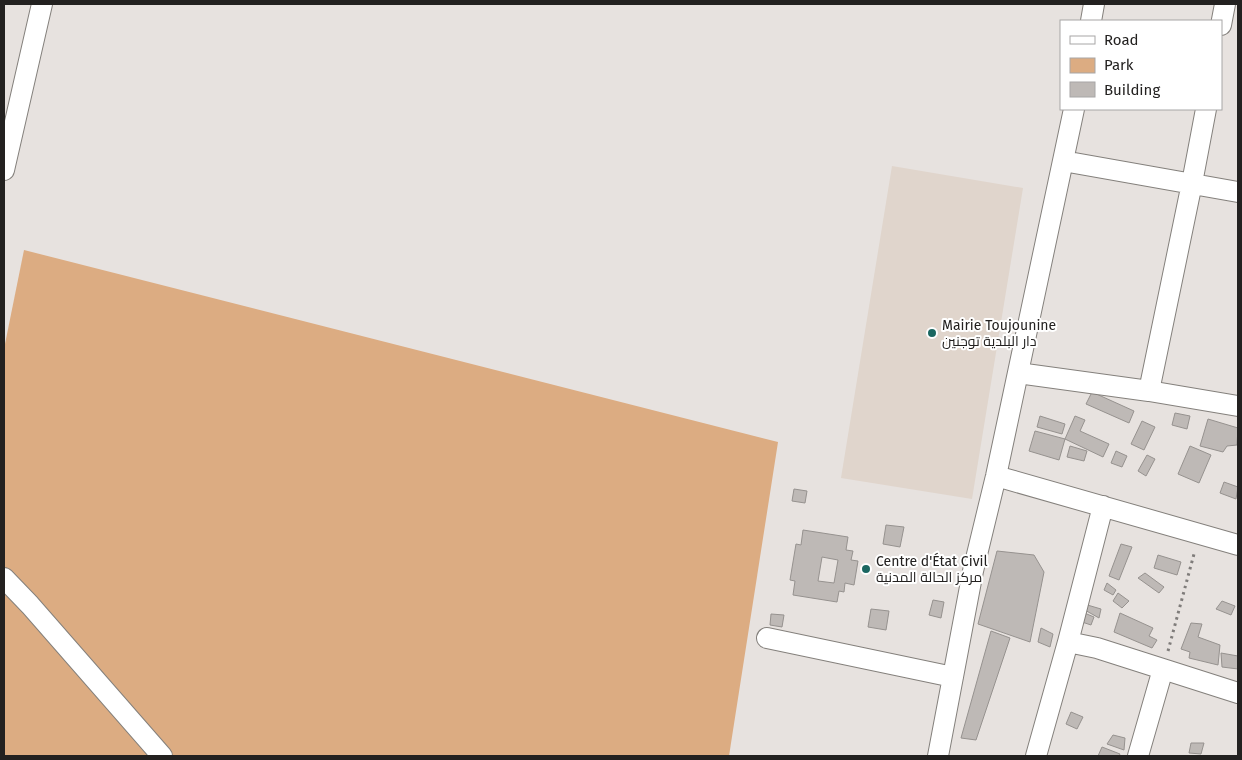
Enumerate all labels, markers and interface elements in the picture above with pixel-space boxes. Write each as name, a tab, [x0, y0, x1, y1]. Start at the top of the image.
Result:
legend	[1060, 20, 1222, 110]
text: Road	[1104, 31, 1139, 49]
text: Park	[1104, 56, 1134, 74]
text: Building	[1104, 81, 1160, 99]
place label: Mairie Toujounine دار البلدية توجنين	[942, 317, 1056, 350]
marker: Mairie Toujounine دار البلدية توجنين	[926, 327, 938, 339]
place label: Centre d'État Civil مركز الحالة المدنية	[876, 552, 988, 586]
marker: Centre d'État Civil مركز الحالة المدنية	[860, 563, 872, 575]

